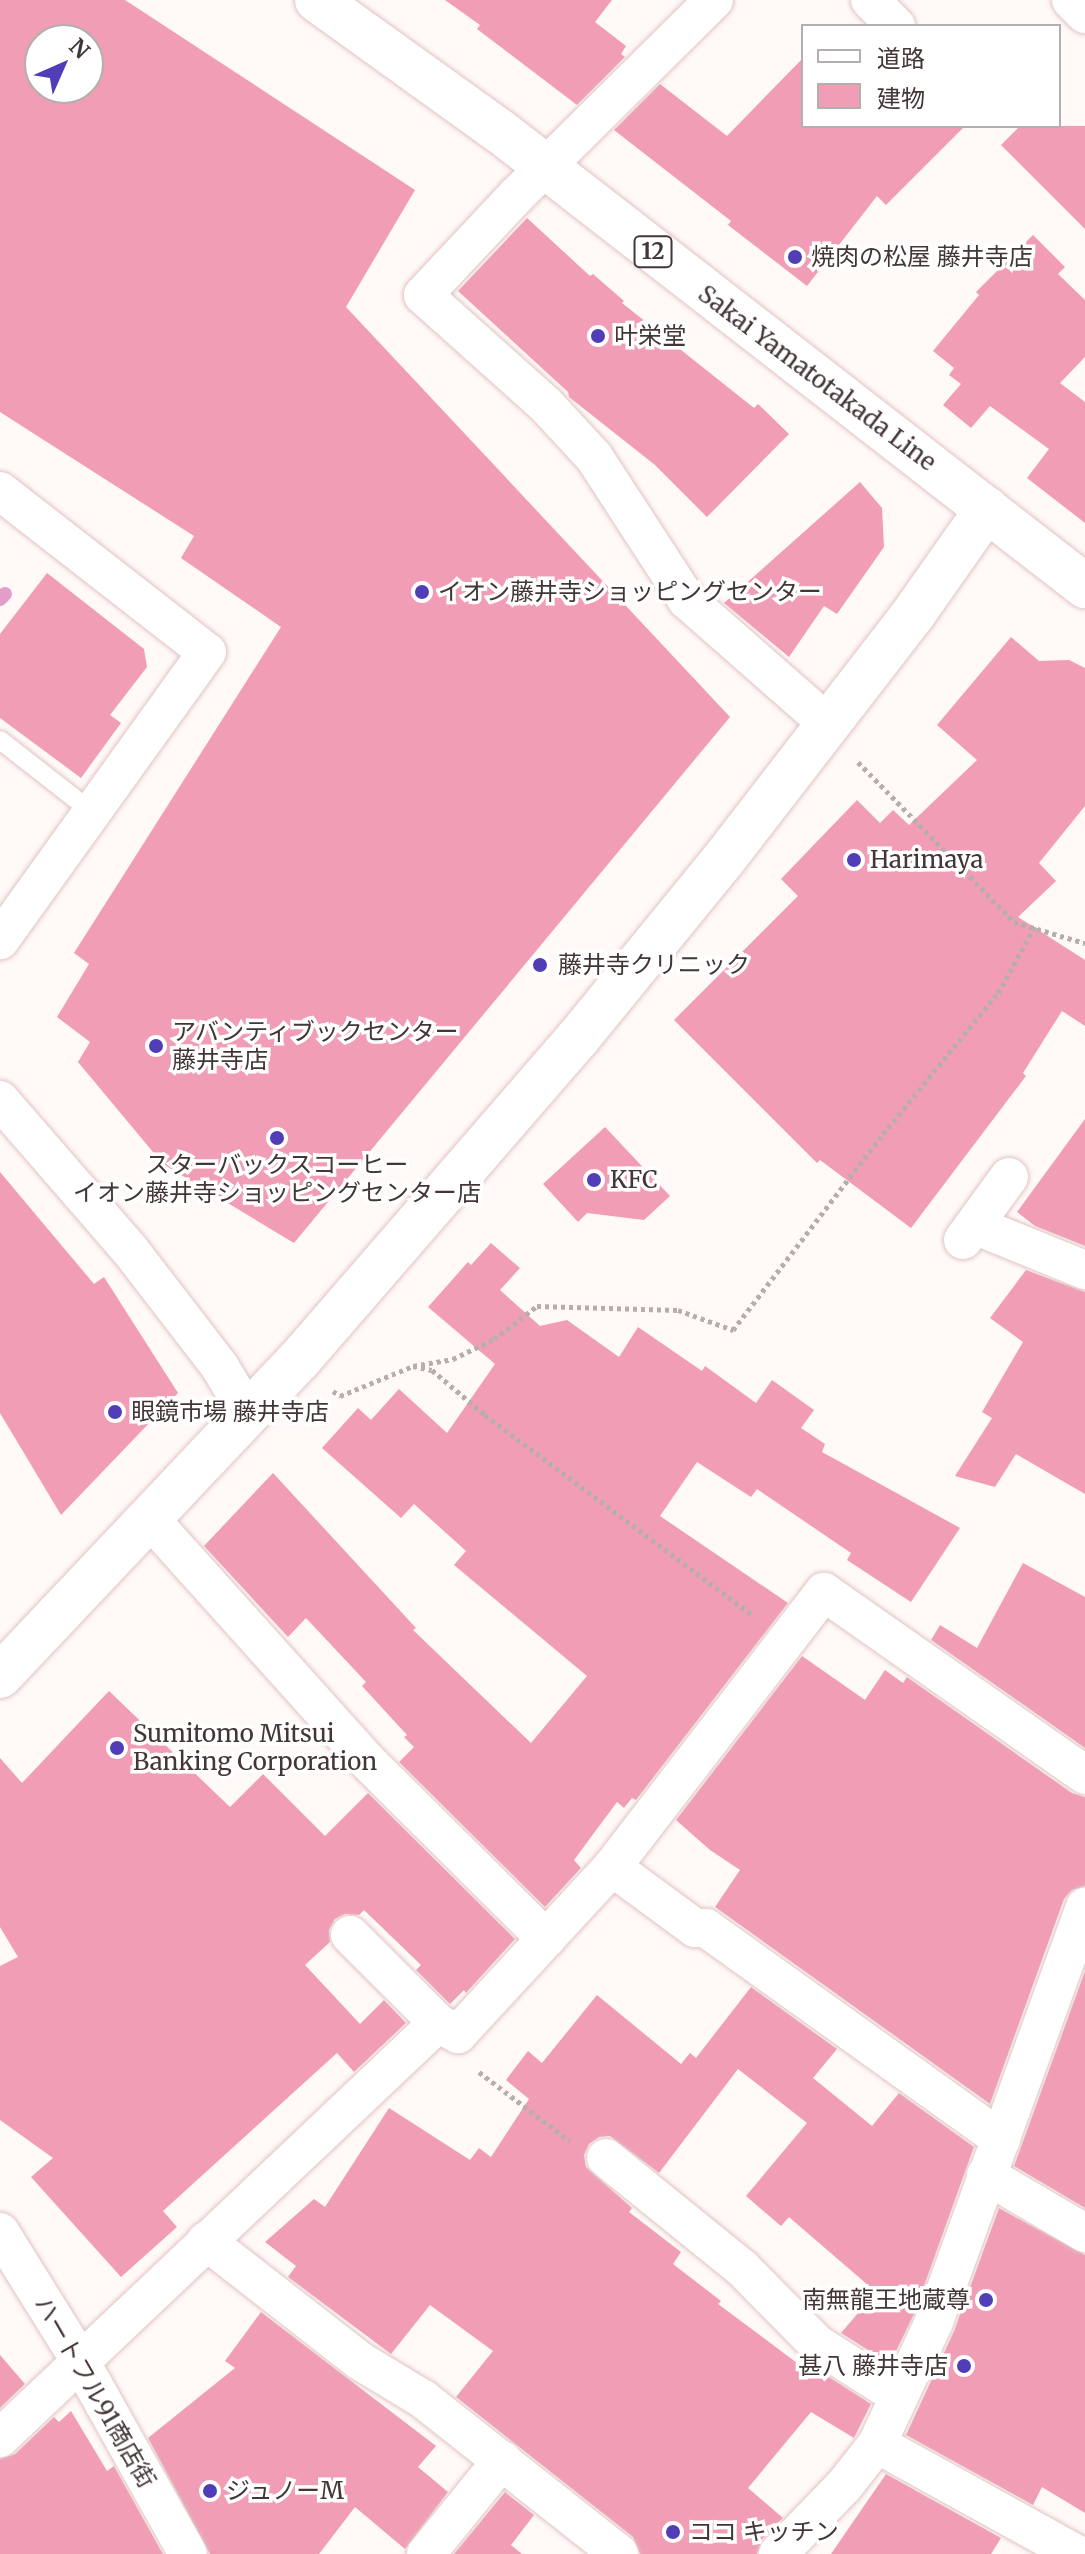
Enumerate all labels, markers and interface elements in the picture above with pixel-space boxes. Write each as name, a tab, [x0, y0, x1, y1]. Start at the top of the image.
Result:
north arrow	[24, 24, 104, 104]
legend	[801, 24, 1061, 128]
text: N	[64, 32, 96, 64]
text: 道路	[877, 43, 925, 74]
text: 建物	[877, 83, 925, 114]
road number: 12	[633, 234, 673, 270]
place label: 焼肉の松屋 藤井寺店	[811, 243, 1033, 271]
marker: 焼肉の松屋 藤井寺店	[786, 248, 804, 266]
street label: Sakai Yamatotakada Line	[693, 279, 941, 477]
place label: 叶栄堂	[614, 322, 686, 350]
marker: 叶栄堂	[589, 327, 607, 345]
place label: イオン藤井寺ショッピングセンター	[438, 578, 822, 606]
marker: イオン藤井寺ショッピングセンター	[413, 583, 431, 601]
place label: Harimaya	[870, 846, 983, 874]
marker: Harimaya	[845, 851, 863, 869]
place label: 藤井寺クリニック	[558, 951, 750, 979]
marker: 藤井寺クリニック	[529, 954, 551, 976]
place label: アバンティブックセンター 藤井寺店	[172, 1018, 460, 1074]
marker: アバンティブックセンター 藤井寺店	[147, 1037, 165, 1055]
marker: スターバックスコーヒー イオン藤井寺ショッピングセンター店	[268, 1129, 286, 1147]
place label: スターバックスコーヒー イオン藤井寺ショッピングセンター店	[73, 1151, 481, 1207]
place label: KFC	[610, 1166, 658, 1194]
marker: KFC	[585, 1171, 603, 1189]
place label: 眼鏡市場 藤井寺店	[131, 1398, 329, 1426]
marker: 眼鏡市場 藤井寺店	[106, 1403, 124, 1421]
place label: Sumitomo Mitsui Banking Corporation	[133, 1720, 377, 1776]
marker: Sumitomo Mitsui Banking Corporation	[108, 1739, 126, 1757]
place label: 南無龍王地蔵尊	[802, 2286, 970, 2314]
street label: ハートフル91商店街	[28, 2291, 162, 2493]
marker: 南無龍王地蔵尊	[977, 2291, 995, 2309]
place label: 甚八 藤井寺店	[798, 2352, 948, 2380]
marker: 甚八 藤井寺店	[955, 2357, 973, 2375]
place label: ジュノーM	[226, 2477, 346, 2505]
marker: ジュノーM	[201, 2482, 219, 2500]
place label: ココ キッチン	[689, 2518, 839, 2546]
marker: ココ キッチン	[664, 2523, 682, 2541]

